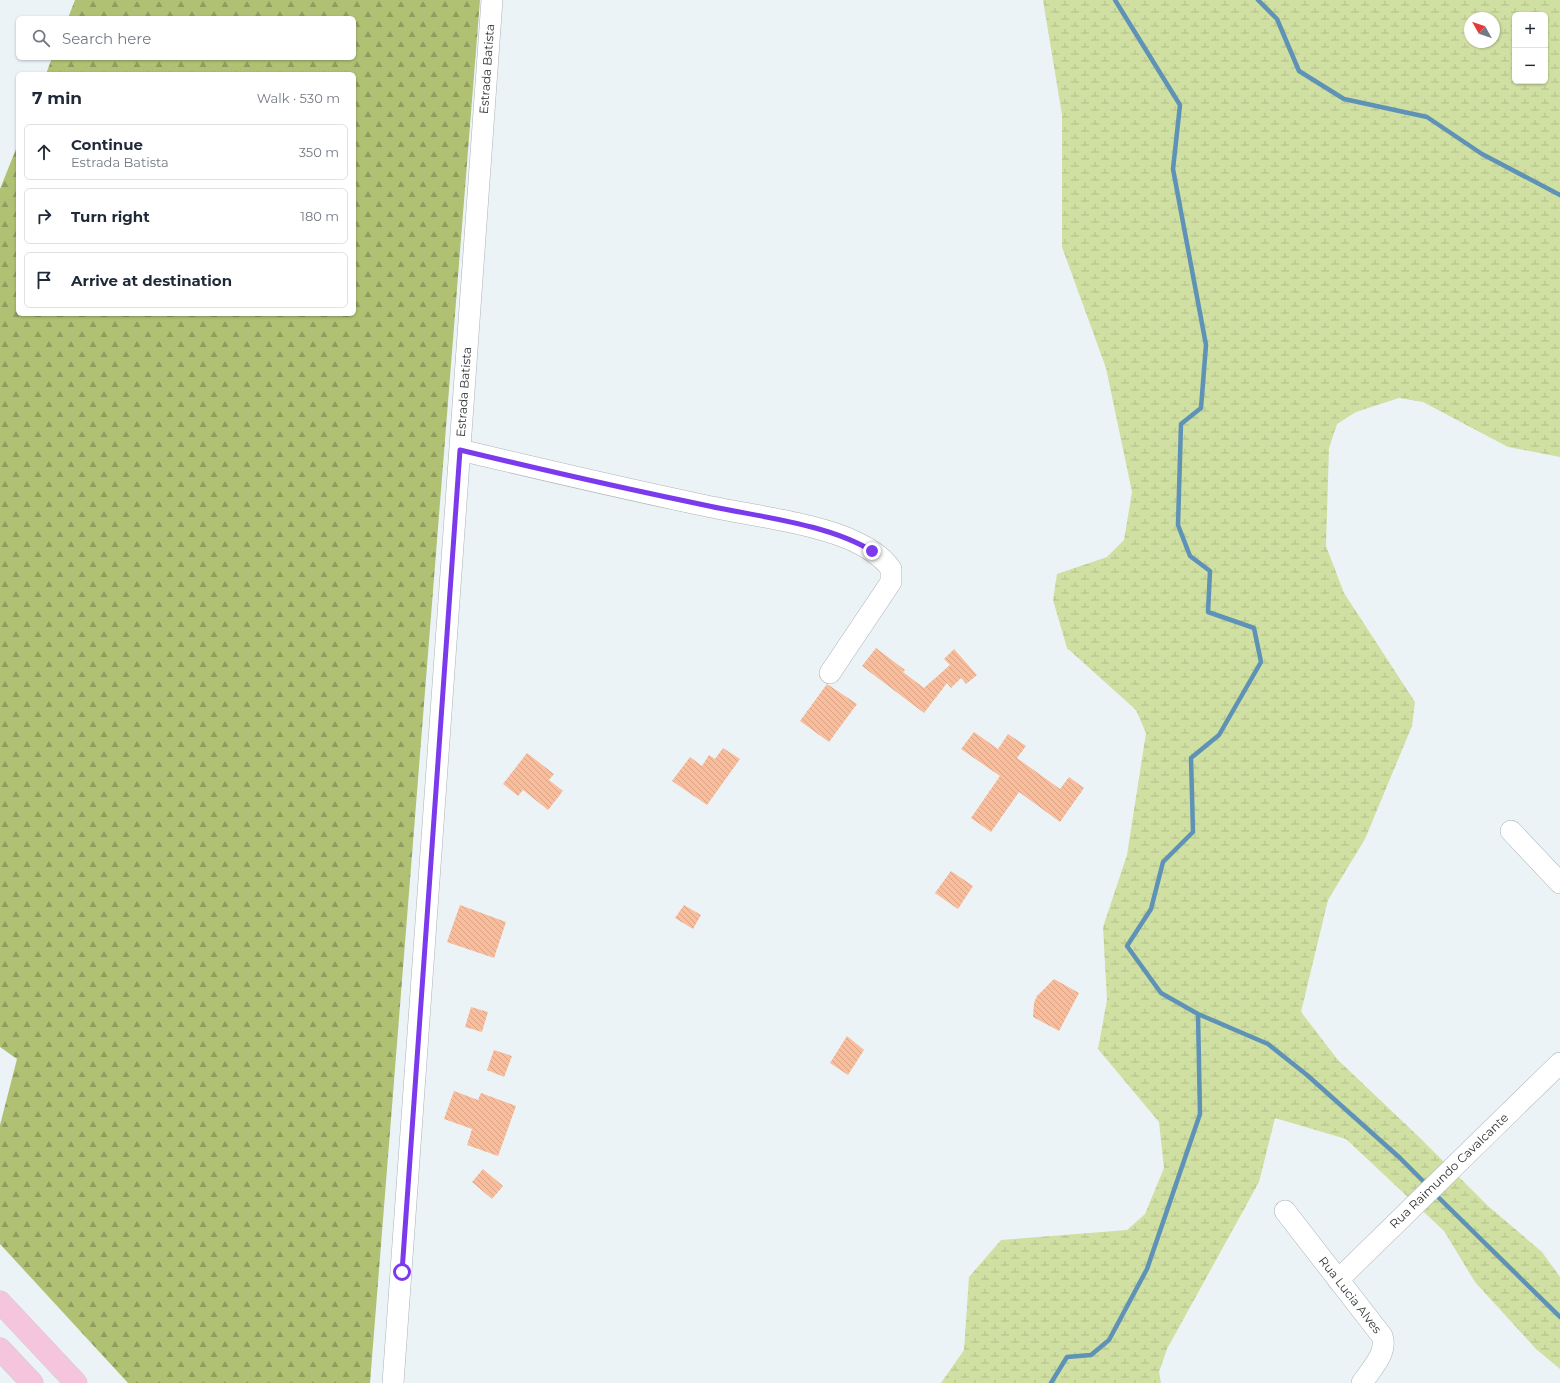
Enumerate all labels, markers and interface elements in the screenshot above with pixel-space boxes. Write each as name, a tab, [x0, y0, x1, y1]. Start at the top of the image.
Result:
north arrow	[1464, 12, 1500, 48]
map controls	[1512, 12, 1548, 84]
button: +	[1512, 12, 1548, 48]
search box	[16, 16, 356, 60]
street label: Estrada Batista	[476, 23, 497, 114]
icon: search	[30, 27, 52, 49]
text: Search here	[62, 29, 151, 48]
button: −	[1512, 48, 1548, 84]
text: 7 min	[32, 88, 82, 108]
text: Walk · 530 m	[257, 90, 340, 106]
text: Continue	[71, 135, 143, 154]
icon: ahead	[33, 141, 55, 163]
text: 350 m	[299, 144, 339, 160]
text: Estrada Batista	[71, 154, 169, 170]
icon: right	[33, 205, 55, 227]
text: Turn right	[71, 207, 150, 226]
text: 180 m	[300, 208, 339, 224]
icon: arrive	[33, 269, 55, 291]
text: Arrive at destination	[71, 271, 232, 290]
street label: Estrada Batista	[453, 346, 474, 437]
route end	[863, 542, 881, 560]
street label: Rua Raimundo Cavalcante	[1386, 1110, 1511, 1231]
street label: Rua Lucia Alves	[1316, 1253, 1385, 1336]
route start	[393, 1263, 411, 1281]

